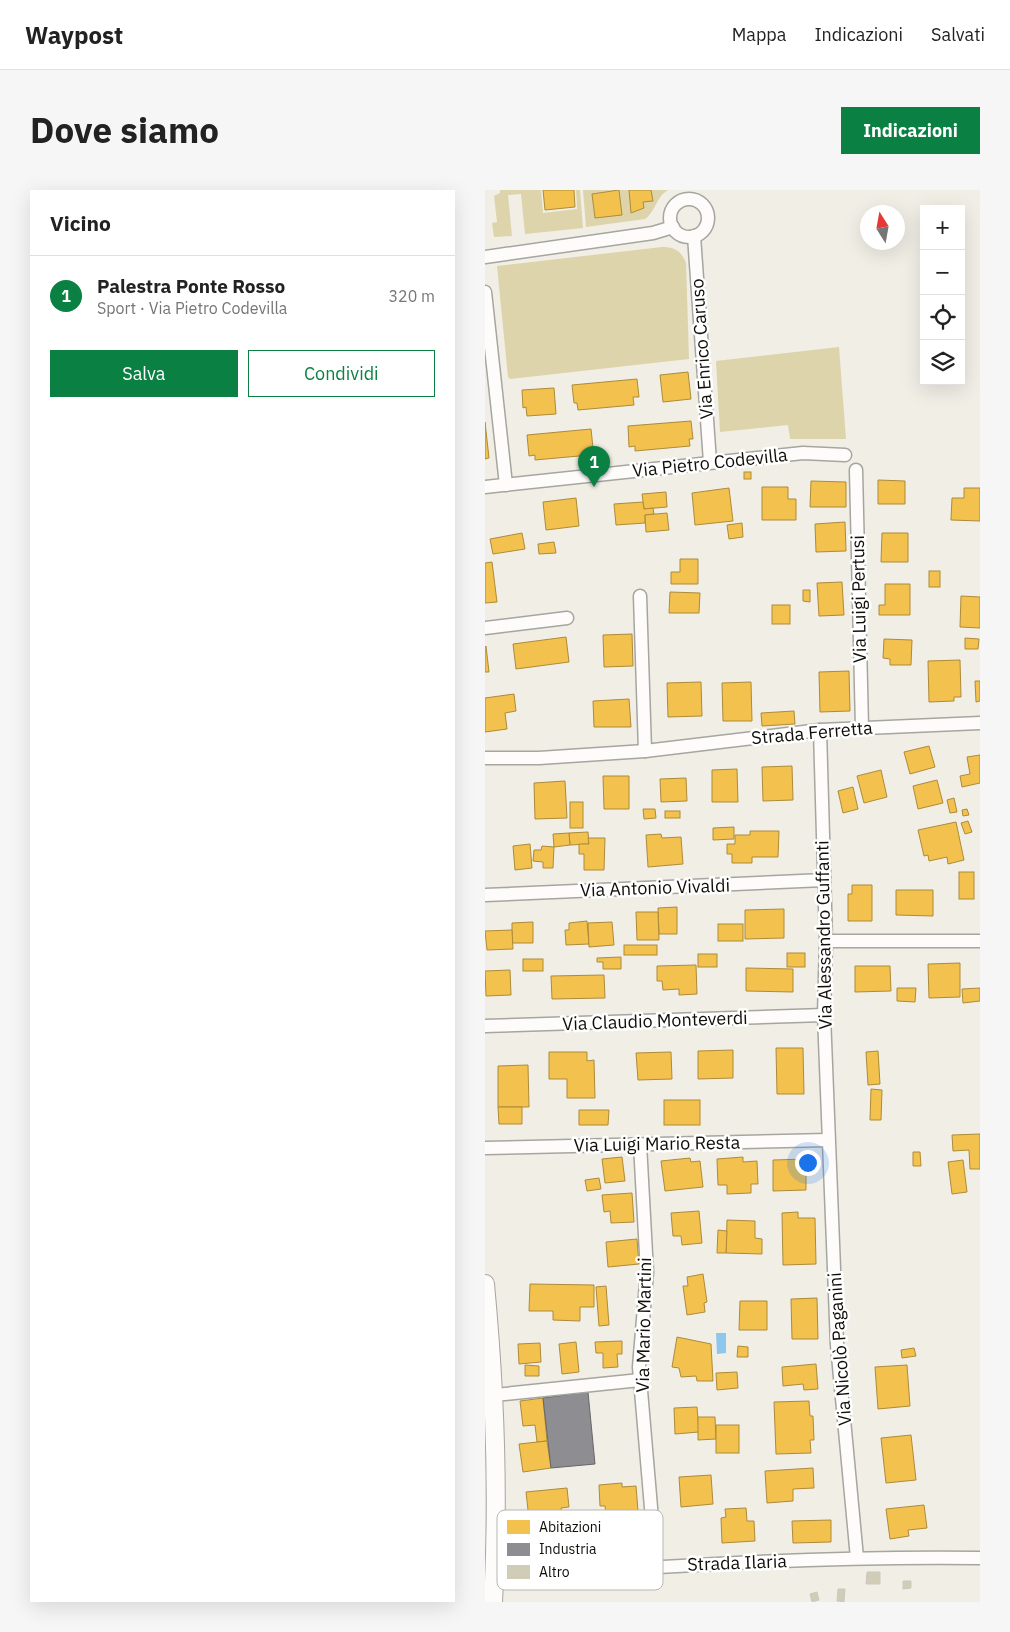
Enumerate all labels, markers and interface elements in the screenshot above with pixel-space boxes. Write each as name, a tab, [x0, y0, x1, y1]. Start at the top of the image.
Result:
text: Waypost	[25, 19, 123, 51]
text: Mappa	[732, 23, 786, 46]
text: Indicazioni	[814, 23, 903, 46]
text: Salvati	[931, 23, 985, 46]
text: Dove siamo	[30, 107, 219, 153]
button: Indicazioni	[841, 107, 980, 154]
north arrow	[860, 205, 905, 250]
map controls	[920, 205, 965, 385]
button: +	[920, 205, 965, 250]
text: Vicino	[50, 209, 111, 237]
button: −	[920, 250, 965, 295]
text: Palestra Ponte Rosso	[97, 274, 285, 298]
street label: Via Enrico Caruso	[685, 278, 718, 420]
text: 1	[61, 286, 71, 306]
text: 320 m	[388, 286, 435, 306]
button: locate	[920, 295, 965, 340]
text: Sport · Via Pietro Codevilla	[97, 298, 287, 318]
button: layers	[920, 340, 965, 385]
button: Salva	[50, 350, 238, 397]
button: Condividi	[248, 350, 435, 397]
street label: Via Pietro Codevilla	[631, 443, 789, 482]
pin: 1	[578, 446, 610, 487]
street label: Via Luigi Pertusi	[846, 535, 871, 663]
street label: Strada Ferretta	[750, 716, 874, 749]
street label: Via Alessandro Guffanti	[810, 840, 837, 1030]
street label: Via Antonio Vivaldi	[580, 873, 730, 902]
street label: Via Claudio Monteverdi	[562, 1006, 748, 1035]
street label: Via Luigi Mario Resta	[574, 1131, 741, 1156]
your location	[795, 1150, 821, 1176]
street label: Via Mario Martini	[631, 1257, 656, 1393]
street label: Via Nicolò Paganini	[823, 1272, 856, 1426]
legend	[497, 1510, 663, 1590]
text: Abitazioni	[539, 1518, 601, 1536]
text: Industria	[539, 1540, 597, 1558]
street label: Strada Ilaria	[687, 1549, 788, 1576]
text: Altro	[539, 1563, 570, 1581]

